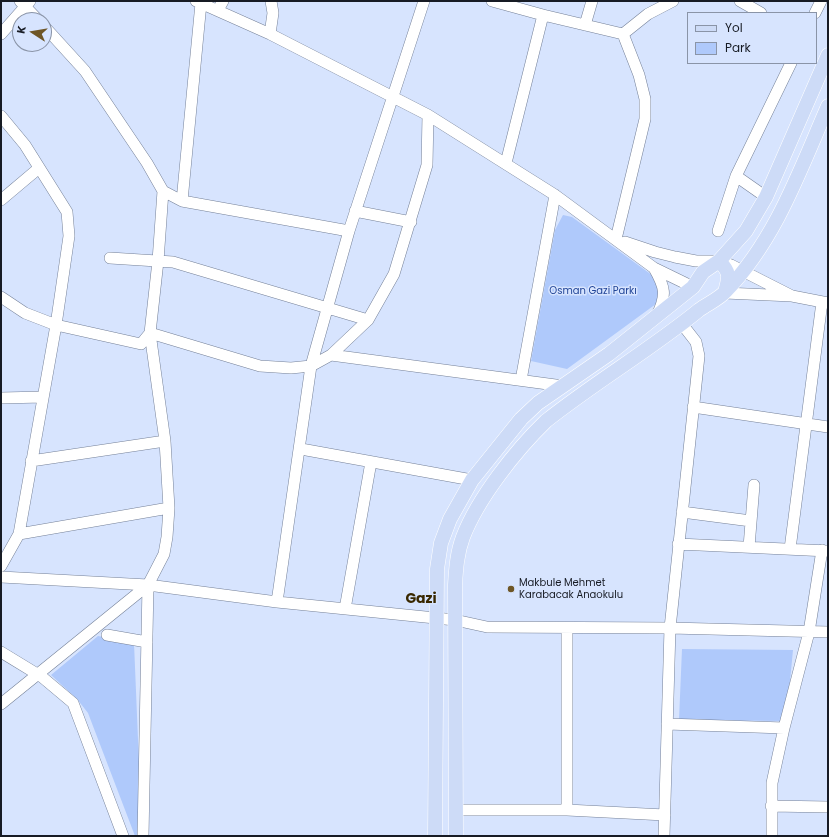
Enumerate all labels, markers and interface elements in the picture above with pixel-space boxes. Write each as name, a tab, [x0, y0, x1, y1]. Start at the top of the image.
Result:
north arrow	[12, 12, 52, 52]
legend	[687, 12, 817, 64]
text: Yol	[725, 19, 743, 36]
text: K	[13, 24, 30, 35]
text: Park	[725, 39, 751, 56]
park label: Osman Gazi Parkı	[549, 285, 637, 297]
place label: Makbule Mehmet Karabacak Anaokulu	[519, 577, 623, 600]
marker: Makbule Mehmet Karabacak Anaokulu	[506, 584, 516, 594]
district label: Gazi	[405, 591, 437, 607]

